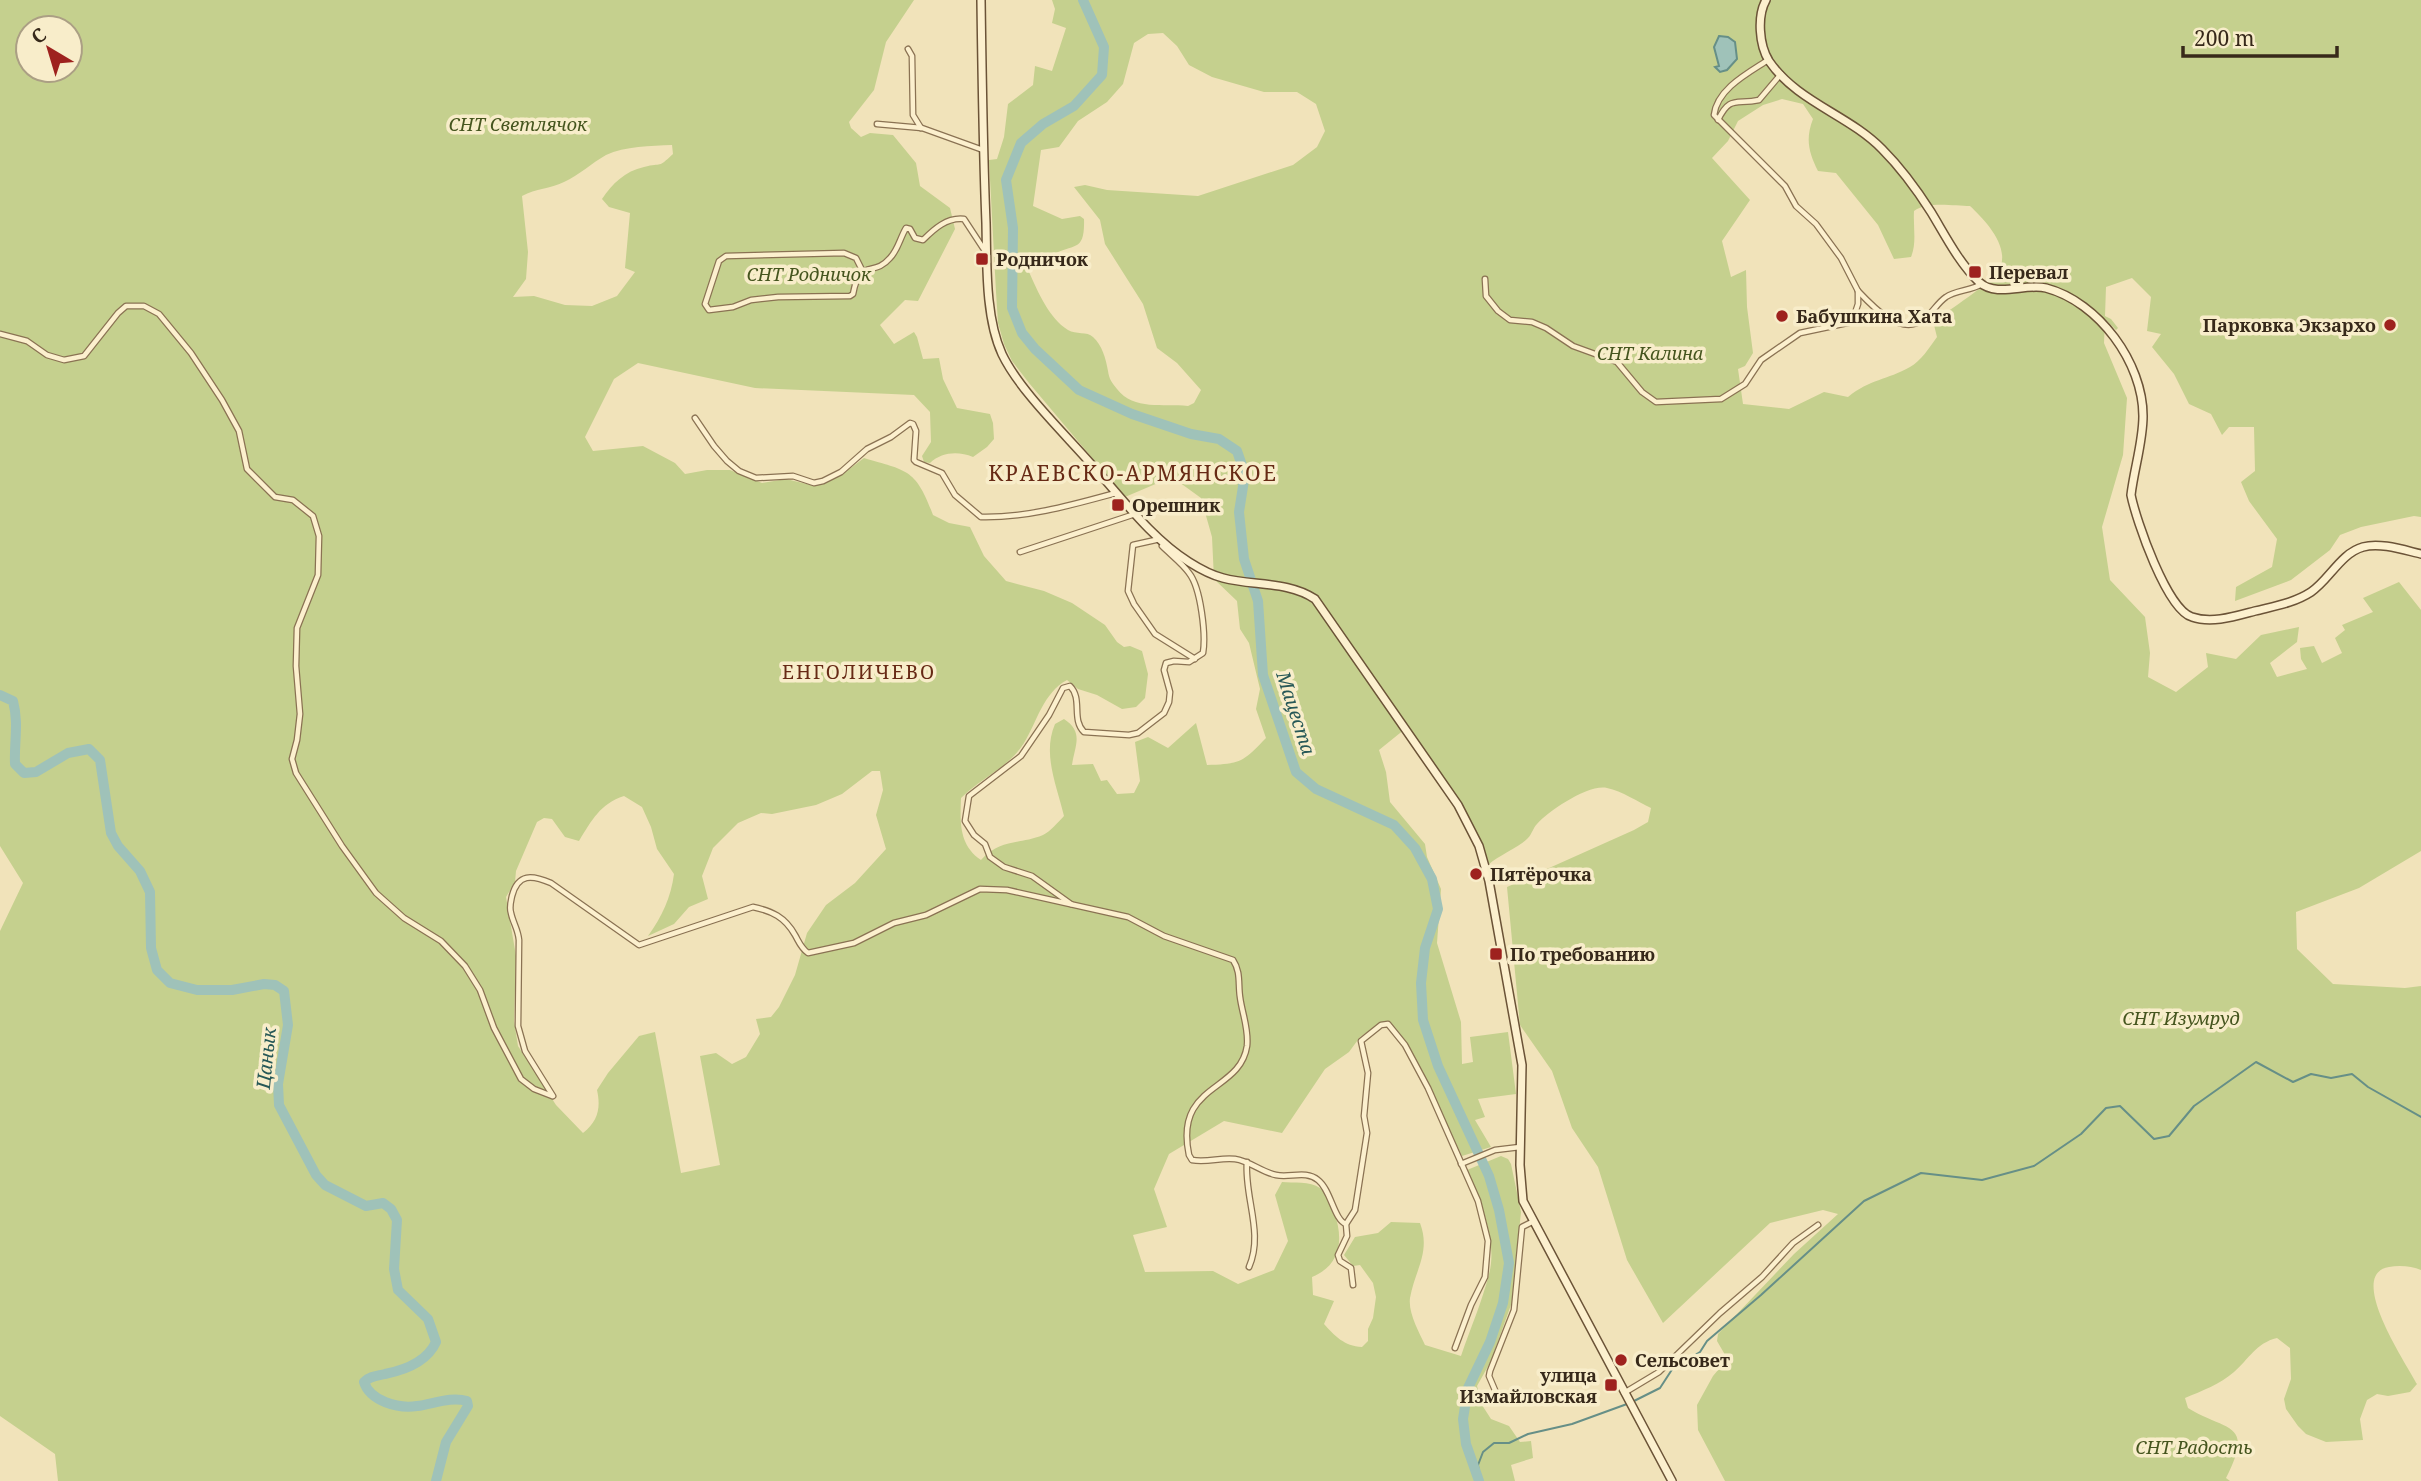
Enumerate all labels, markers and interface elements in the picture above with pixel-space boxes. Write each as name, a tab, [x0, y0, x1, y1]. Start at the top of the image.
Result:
north arrow	[14, 14, 84, 84]
scale bar	[2183, 14, 2337, 58]
text: С	[26, 22, 51, 50]
text: 200 m	[2194, 24, 2255, 52]
park label: СНТ Светлячок	[449, 112, 588, 136]
place label: Родничок	[996, 247, 1089, 271]
marker: Родничок	[974, 251, 990, 267]
place label: Перевал	[1989, 260, 2068, 284]
park label: СНТ Родничок	[746, 262, 872, 286]
marker: Перевал	[1967, 264, 1983, 280]
place label: Бабушкина Хата	[1796, 304, 1953, 328]
marker: Бабушкина Хата	[1774, 308, 1790, 324]
place label: Парковка Экзархо	[2203, 313, 2376, 337]
marker: Парковка Экзархо	[2382, 317, 2398, 333]
park label: СНТ Калина	[1597, 341, 1703, 365]
district label: КРАЕВСКО-АРМЯНСКОЕ	[988, 459, 1278, 487]
place label: Орешник	[1132, 493, 1221, 517]
marker: Орешник	[1110, 497, 1126, 513]
district label: ЕНГОЛИЧЕВО	[782, 659, 936, 685]
water label: Мацеста	[1270, 667, 1322, 758]
place label: Пятёрочка	[1490, 862, 1592, 886]
marker: Пятёрочка	[1468, 866, 1484, 882]
place label: По требованию	[1510, 942, 1655, 966]
marker: По требованию	[1488, 946, 1504, 962]
park label: СНТ Изумруд	[2122, 1006, 2240, 1030]
water label: Цанык	[250, 1025, 282, 1091]
place label: Сельсовет	[1635, 1348, 1730, 1372]
marker: Сельсовет	[1613, 1352, 1629, 1368]
place label: улица Измайловская	[1460, 1363, 1597, 1408]
marker: улица Измайловская	[1603, 1377, 1619, 1393]
park label: СНТ Радость	[2135, 1435, 2253, 1459]

